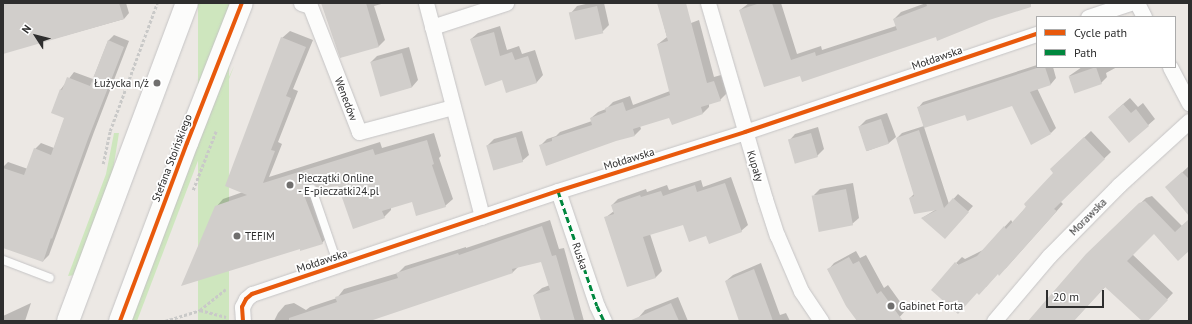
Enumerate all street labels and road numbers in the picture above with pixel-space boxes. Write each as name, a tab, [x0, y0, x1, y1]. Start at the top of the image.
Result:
street label: Mołdawska	[910, 43, 964, 73]
street label: Wenedów	[332, 75, 360, 123]
street label: Stefana Stoińskiego	[149, 112, 195, 204]
street label: Mołdawska	[602, 145, 656, 173]
street label: Kupały	[744, 149, 766, 183]
street label: Morawska	[1067, 196, 1109, 238]
street label: Ruska	[569, 241, 591, 271]
street label: Mołdawska	[295, 247, 349, 275]

